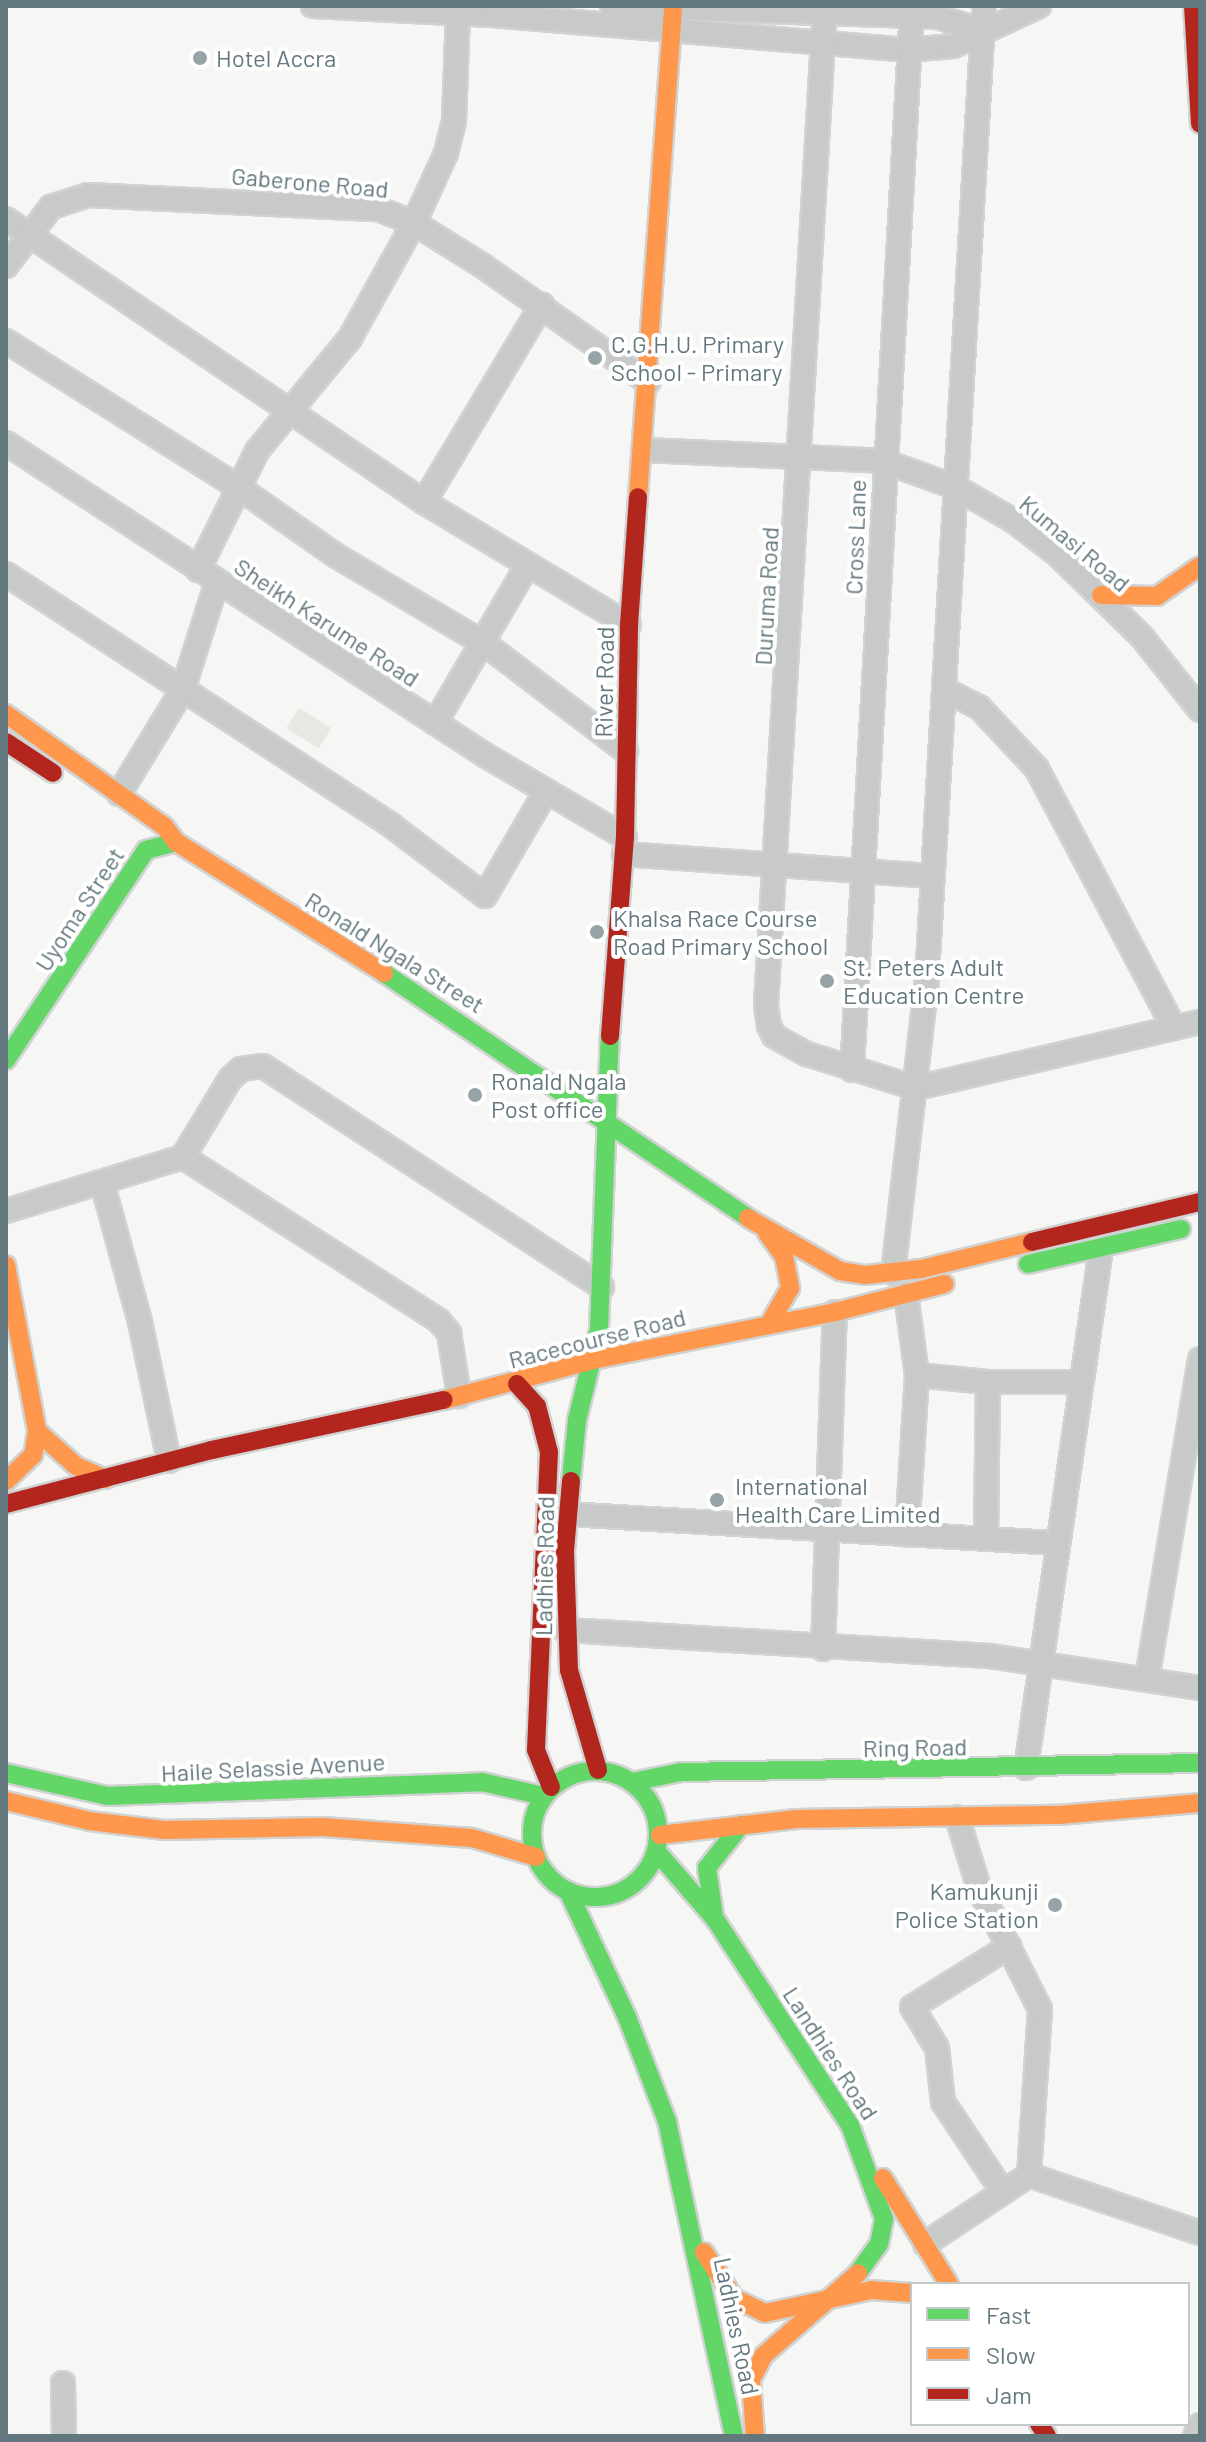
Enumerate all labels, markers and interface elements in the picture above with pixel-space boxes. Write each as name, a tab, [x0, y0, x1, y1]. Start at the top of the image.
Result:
place label: Hotel Accra	[216, 44, 336, 72]
marker: Hotel Accra	[191, 49, 209, 67]
street label: Gaberone Road	[230, 161, 390, 203]
place label: C.G.H.U. Primary School - Primary	[611, 330, 784, 386]
marker: C.G.H.U. Primary School - Primary	[586, 349, 604, 367]
street label: Cross Lane	[839, 479, 871, 595]
street label: Kumasi Road	[1014, 489, 1136, 597]
street label: Duruma Road	[748, 526, 784, 666]
street label: Sheikh Karume Road	[229, 552, 425, 692]
street label: River Road	[589, 626, 619, 738]
street label: Uyoma Street	[28, 842, 130, 976]
street label: Ronald Ngala Street	[300, 885, 490, 1019]
place label: Khalsa Race Course Road Primary School	[613, 904, 828, 960]
marker: Khalsa Race Course Road Primary School	[588, 923, 606, 941]
place label: St. Peters Adult Education Centre	[843, 953, 1024, 1009]
marker: St. Peters Adult Education Centre	[818, 972, 836, 990]
place label: Ronald Ngala Post office	[491, 1067, 626, 1123]
marker: Ronald Ngala Post office	[466, 1086, 484, 1104]
street label: Racecourse Road	[506, 1302, 688, 1374]
place label: International Health Care Limited	[735, 1472, 940, 1528]
marker: International Health Care Limited	[706, 1489, 728, 1511]
street label: Ladhies Road	[528, 1496, 560, 1636]
street label: Ring Road	[863, 1732, 967, 1762]
street label: Haile Selassie Avenue	[160, 1747, 386, 1787]
place label: Kamukunji Police Station	[895, 1877, 1039, 1933]
marker: Kamukunji Police Station	[1046, 1896, 1064, 1914]
street label: Landhies Road	[777, 1981, 885, 2125]
street label: Ladhies Road	[708, 2255, 766, 2397]
legend	[910, 2282, 1190, 2426]
text: Fast	[986, 2300, 1031, 2329]
text: Slow	[986, 2340, 1035, 2369]
text: Jam	[986, 2380, 1032, 2409]

